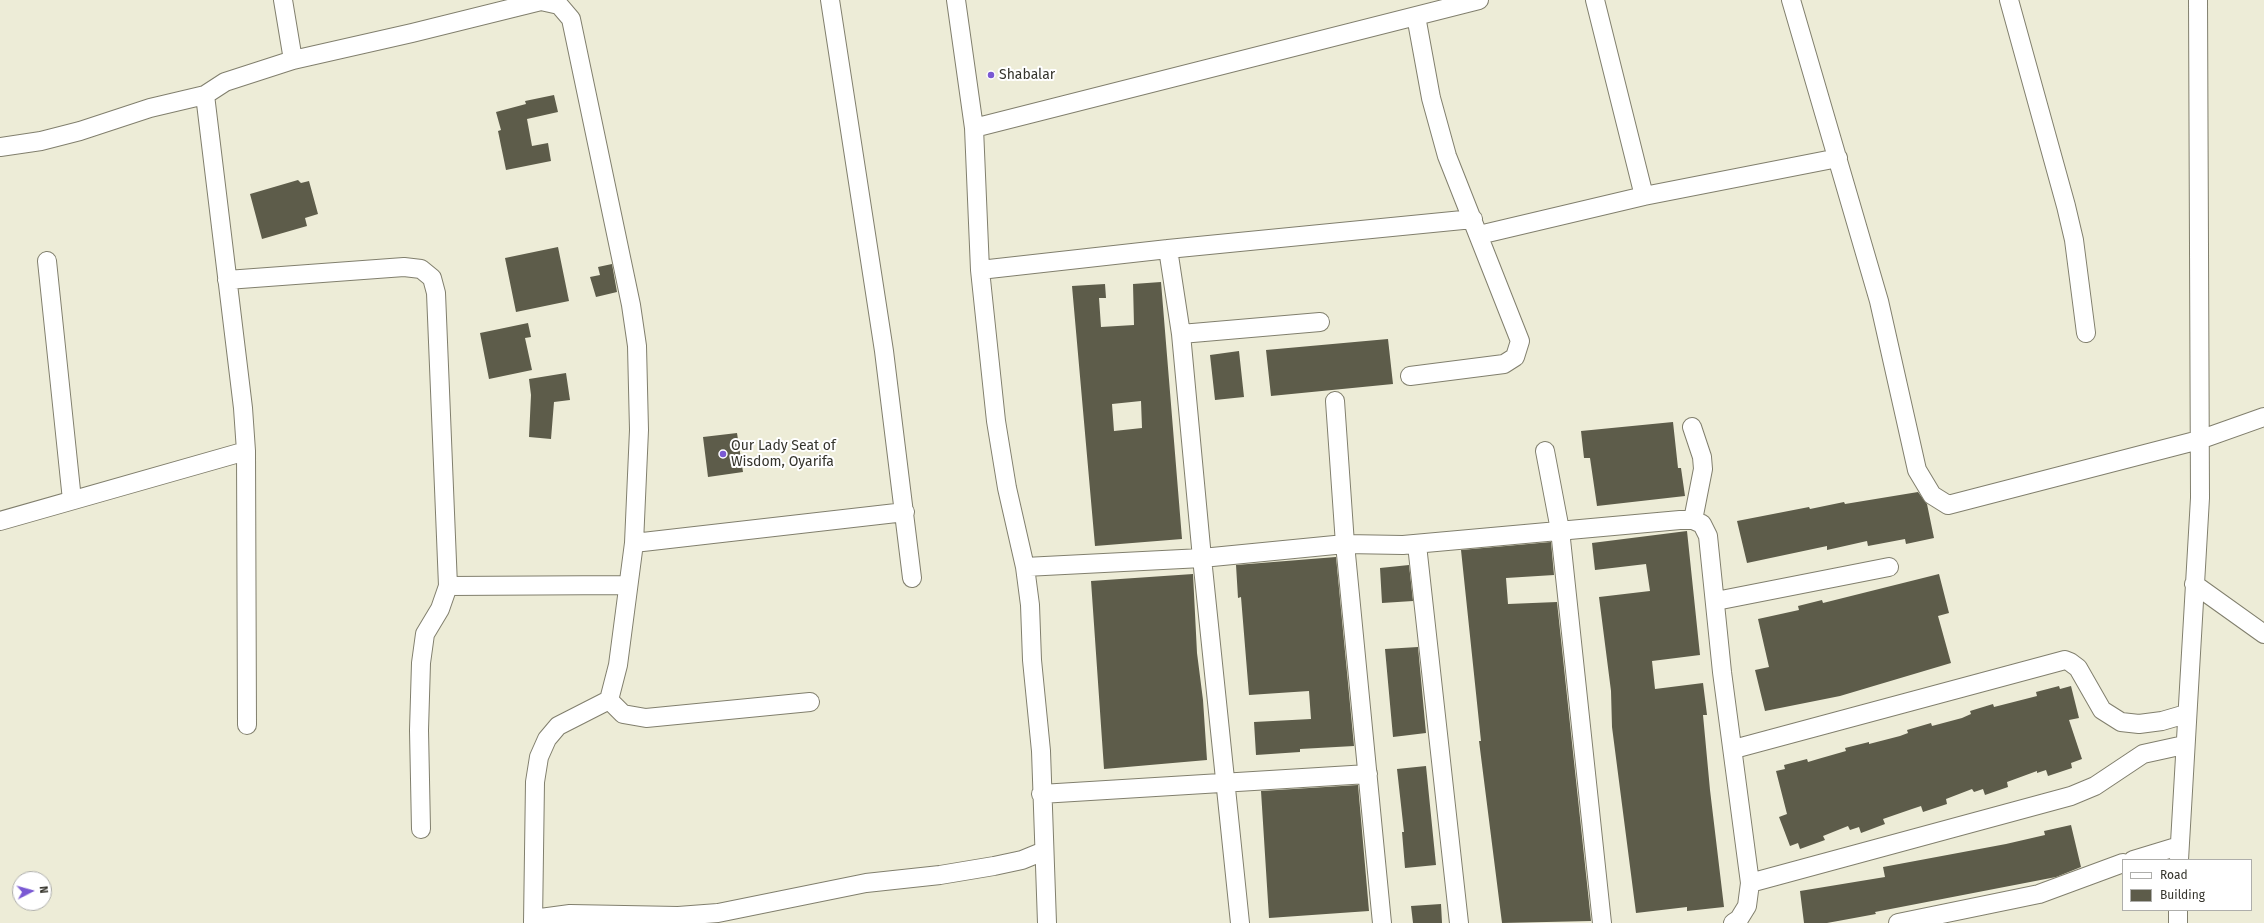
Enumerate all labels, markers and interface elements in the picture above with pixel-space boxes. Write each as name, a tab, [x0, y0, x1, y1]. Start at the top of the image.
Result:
place label: Shabalar	[999, 67, 1055, 83]
marker: Shabalar	[986, 70, 996, 80]
place label: Our Lady Seat of Wisdom, Oyarifa	[731, 438, 836, 470]
marker: Our Lady Seat of Wisdom, Oyarifa	[718, 449, 728, 459]
legend	[2122, 859, 2252, 911]
text: Road	[2160, 868, 2188, 882]
north arrow	[12, 871, 52, 911]
text: N	[37, 885, 50, 894]
text: Building	[2160, 888, 2205, 902]

